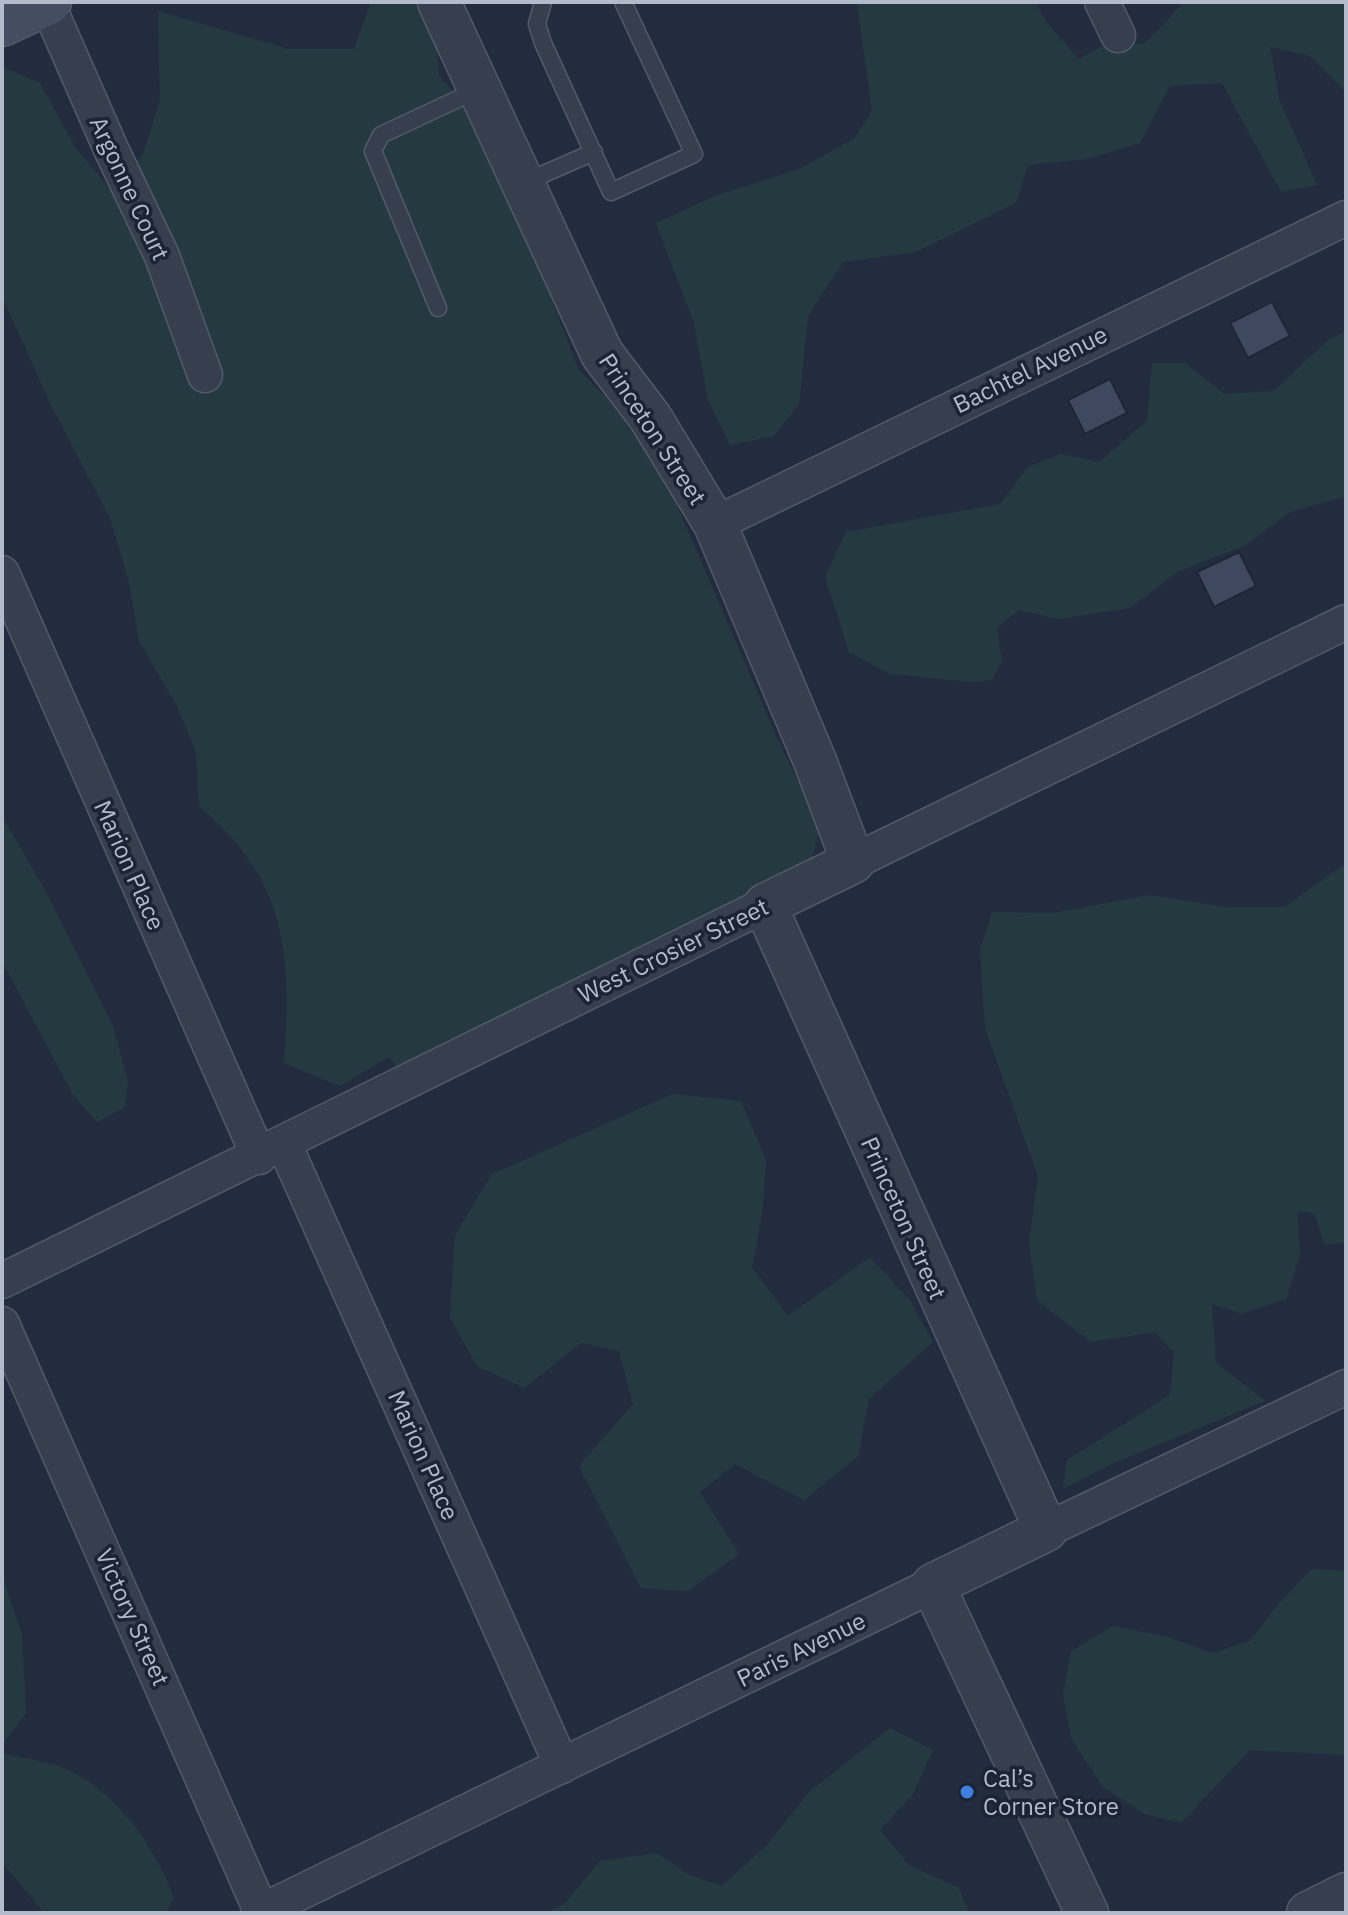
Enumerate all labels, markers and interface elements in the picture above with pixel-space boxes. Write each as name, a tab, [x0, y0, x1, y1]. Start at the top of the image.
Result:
street label: Argonne Court	[83, 111, 177, 265]
street label: Bachtel Avenue	[947, 318, 1113, 420]
street label: Princeton Street	[592, 347, 714, 511]
street label: Marion Place	[87, 795, 173, 935]
street label: West Crosier Street	[573, 890, 773, 1010]
street label: Princeton Street	[854, 1132, 954, 1304]
street label: Marion Place	[381, 1385, 467, 1525]
street label: Victory Street	[88, 1543, 178, 1691]
street label: Paris Avenue	[731, 1604, 871, 1694]
place label: Cal’s Corner Store	[983, 1762, 1119, 1822]
marker: Cal’s Corner Store	[958, 1783, 976, 1801]

